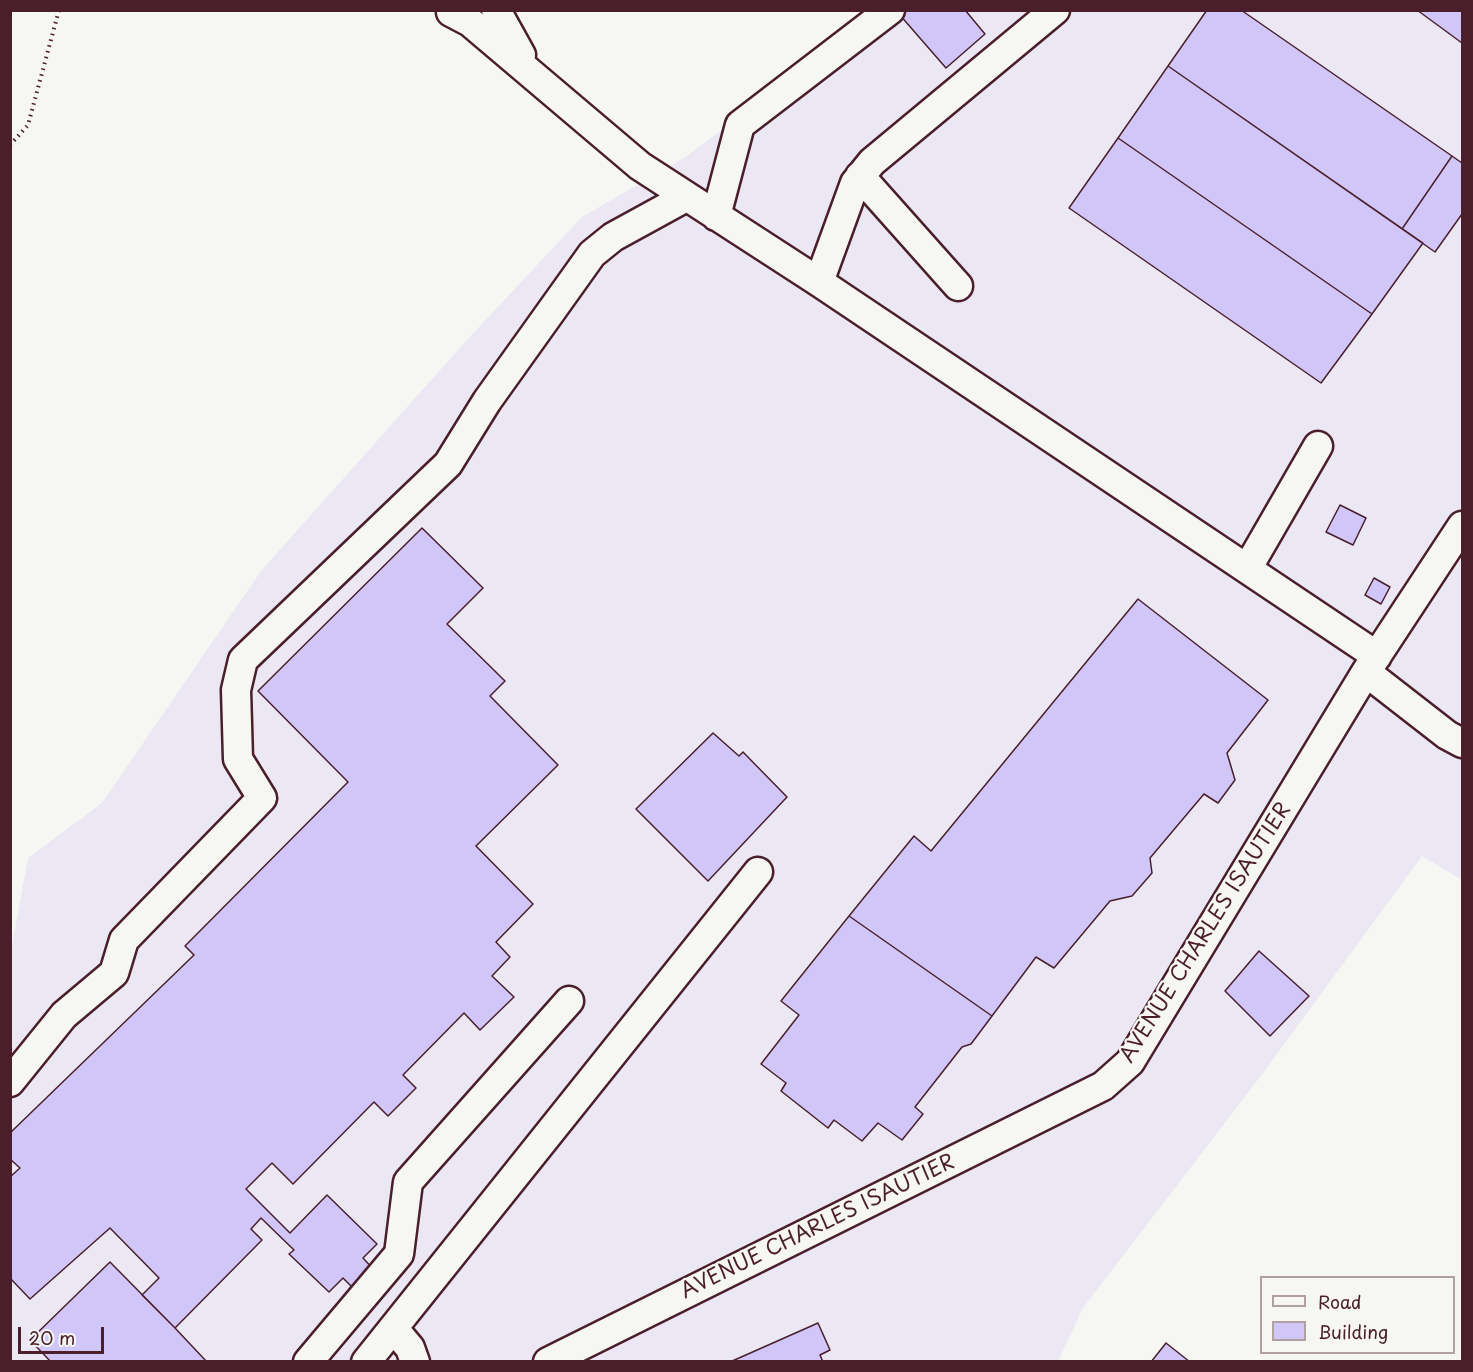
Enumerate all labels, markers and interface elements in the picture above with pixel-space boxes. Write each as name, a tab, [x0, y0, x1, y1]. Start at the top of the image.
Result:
street label: AVENUE CHARLES ISAUTIER	[1115, 798, 1297, 1068]
street label: AVENUE CHARLES ISAUTIER	[677, 1149, 959, 1305]
legend	[1260, 1276, 1455, 1354]
text: Road	[1318, 1288, 1362, 1315]
scale bar	[21, 1315, 106, 1353]
text: Building	[1318, 1318, 1388, 1345]
text: 20 m	[29, 1324, 75, 1351]

